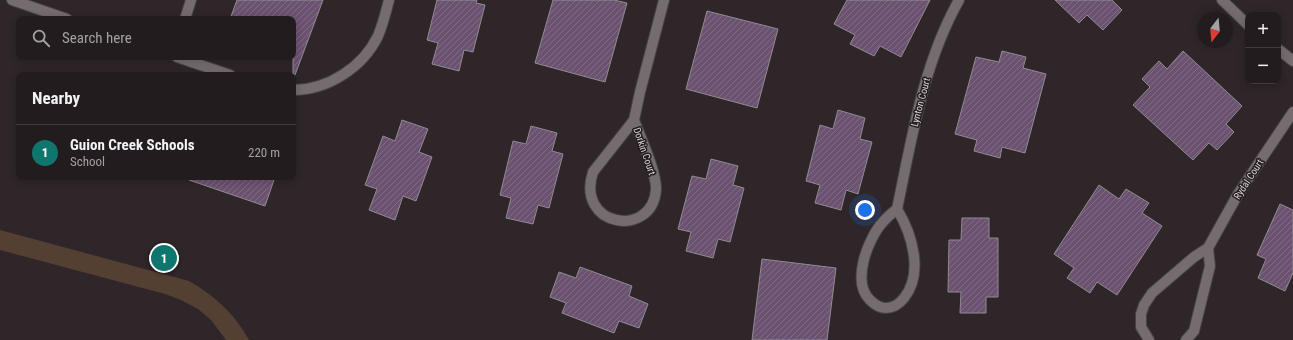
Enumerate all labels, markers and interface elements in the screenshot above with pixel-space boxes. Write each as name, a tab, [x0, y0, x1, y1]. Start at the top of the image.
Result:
north arrow	[1197, 12, 1233, 48]
map controls	[1245, 12, 1281, 84]
button: +	[1245, 12, 1281, 48]
search box	[16, 16, 296, 60]
icon: search	[30, 27, 52, 49]
text: Search here	[62, 29, 132, 47]
button: −	[1245, 48, 1281, 84]
street label: Lynton Court	[909, 77, 932, 128]
text: Nearby	[32, 88, 80, 108]
street label: Dorkin Court	[631, 126, 658, 176]
text: Guion Creek Schools	[70, 136, 195, 154]
text: 1	[42, 145, 48, 160]
text: 220 m	[248, 145, 280, 160]
text: School	[70, 154, 105, 169]
street label: Rydal Court	[1231, 157, 1265, 201]
your location	[855, 200, 875, 220]
pin: 1	[151, 243, 177, 273]

